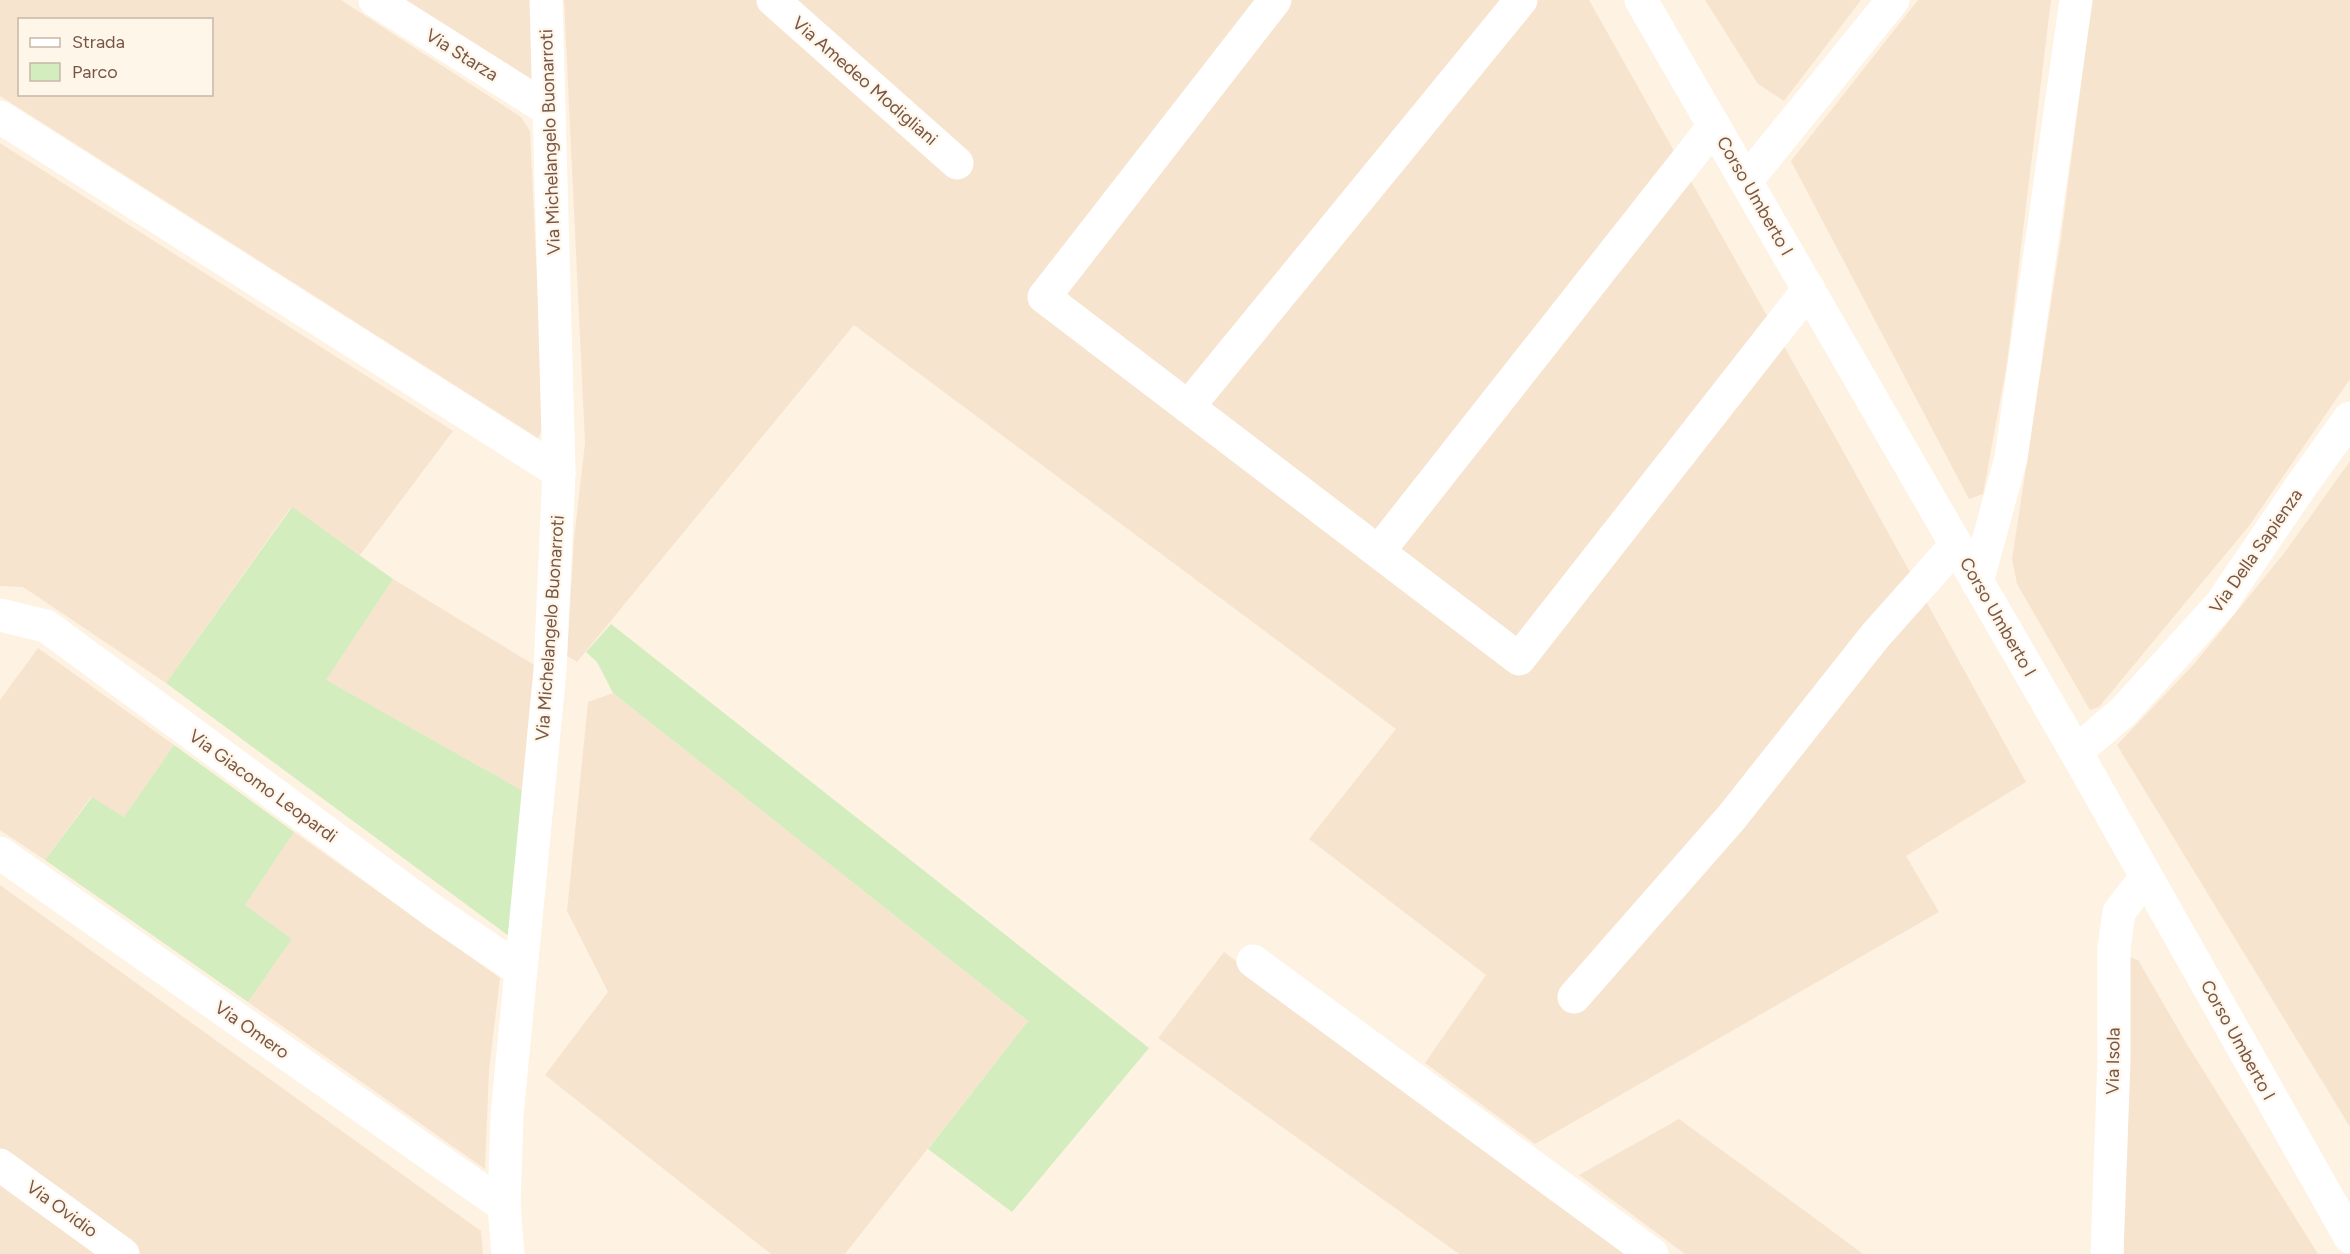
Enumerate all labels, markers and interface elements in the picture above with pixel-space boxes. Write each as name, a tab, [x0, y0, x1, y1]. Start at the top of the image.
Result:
street label: Via Amedeo Modigliani	[788, 12, 942, 150]
legend	[18, 18, 213, 96]
street label: Via Starza	[422, 24, 502, 86]
street label: Via Michelangelo Buonarroti	[535, 29, 565, 255]
text: Strada	[72, 31, 125, 53]
text: Parco	[72, 61, 118, 83]
street label: Corso Umberto I	[1712, 133, 1798, 259]
street label: Via Della Sapienza	[2205, 484, 2307, 618]
street label: Via Michelangelo Buonarroti	[531, 515, 569, 741]
street label: Corso Umberto I	[1955, 554, 2041, 680]
street label: Via Giacomo Leopardi	[185, 725, 341, 847]
street label: Corso Umberto I	[2196, 976, 2280, 1104]
street label: Via Omero	[210, 996, 294, 1064]
street label: Via Isola	[2101, 1027, 2125, 1095]
street label: Via Ovidio	[22, 1176, 102, 1242]

